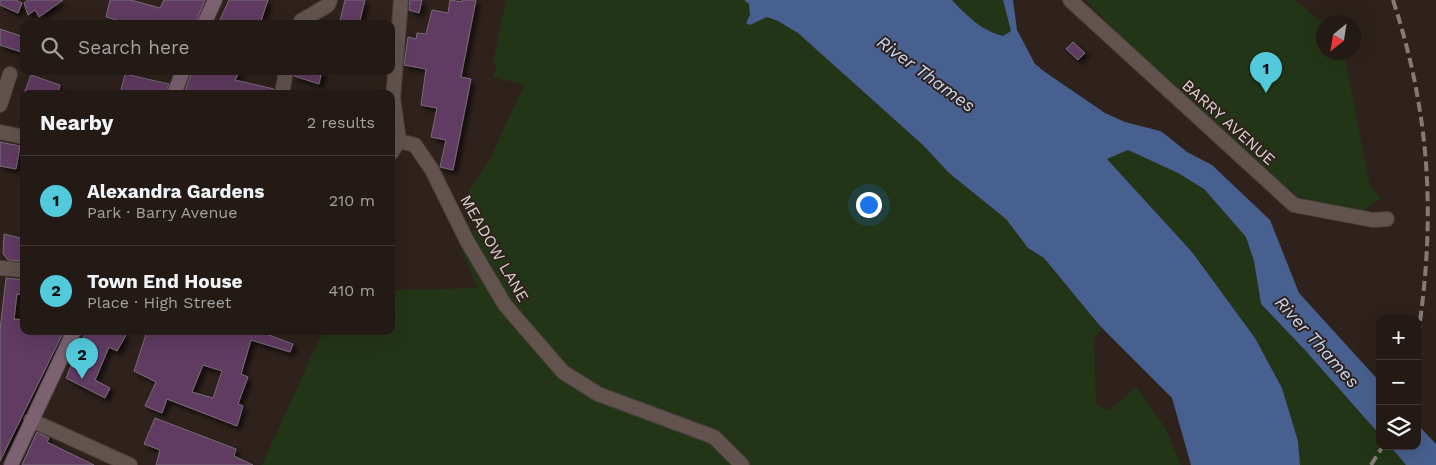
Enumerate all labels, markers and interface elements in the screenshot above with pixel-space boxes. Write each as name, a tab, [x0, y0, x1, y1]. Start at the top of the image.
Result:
north arrow	[1316, 15, 1361, 60]
search box	[20, 20, 395, 75]
water label: River Thames	[873, 31, 979, 116]
icon: search	[38, 34, 66, 62]
text: Search here	[78, 36, 189, 59]
pin: 1	[1250, 52, 1282, 93]
street label: BARRY AVENUE	[1178, 76, 1279, 169]
text: Nearby	[40, 110, 113, 135]
text: 2 results	[307, 113, 375, 132]
text: Alexandra Gardens	[87, 180, 264, 203]
text: 1	[53, 191, 59, 210]
text: 210 m	[329, 191, 375, 210]
street label: MEADOW LANE	[456, 191, 533, 305]
your location	[856, 192, 882, 218]
text: Park · Barry Avenue	[87, 203, 237, 222]
text: Town End House	[87, 270, 242, 293]
text: 2	[51, 281, 61, 300]
text: 410 m	[329, 281, 375, 300]
water label: River Thames	[1271, 292, 1364, 392]
text: Place · High Street	[87, 293, 231, 312]
map controls	[1376, 315, 1421, 450]
button: +	[1376, 315, 1421, 360]
pin: 2	[66, 338, 98, 379]
button: −	[1376, 360, 1421, 405]
button: layers	[1376, 405, 1421, 450]

